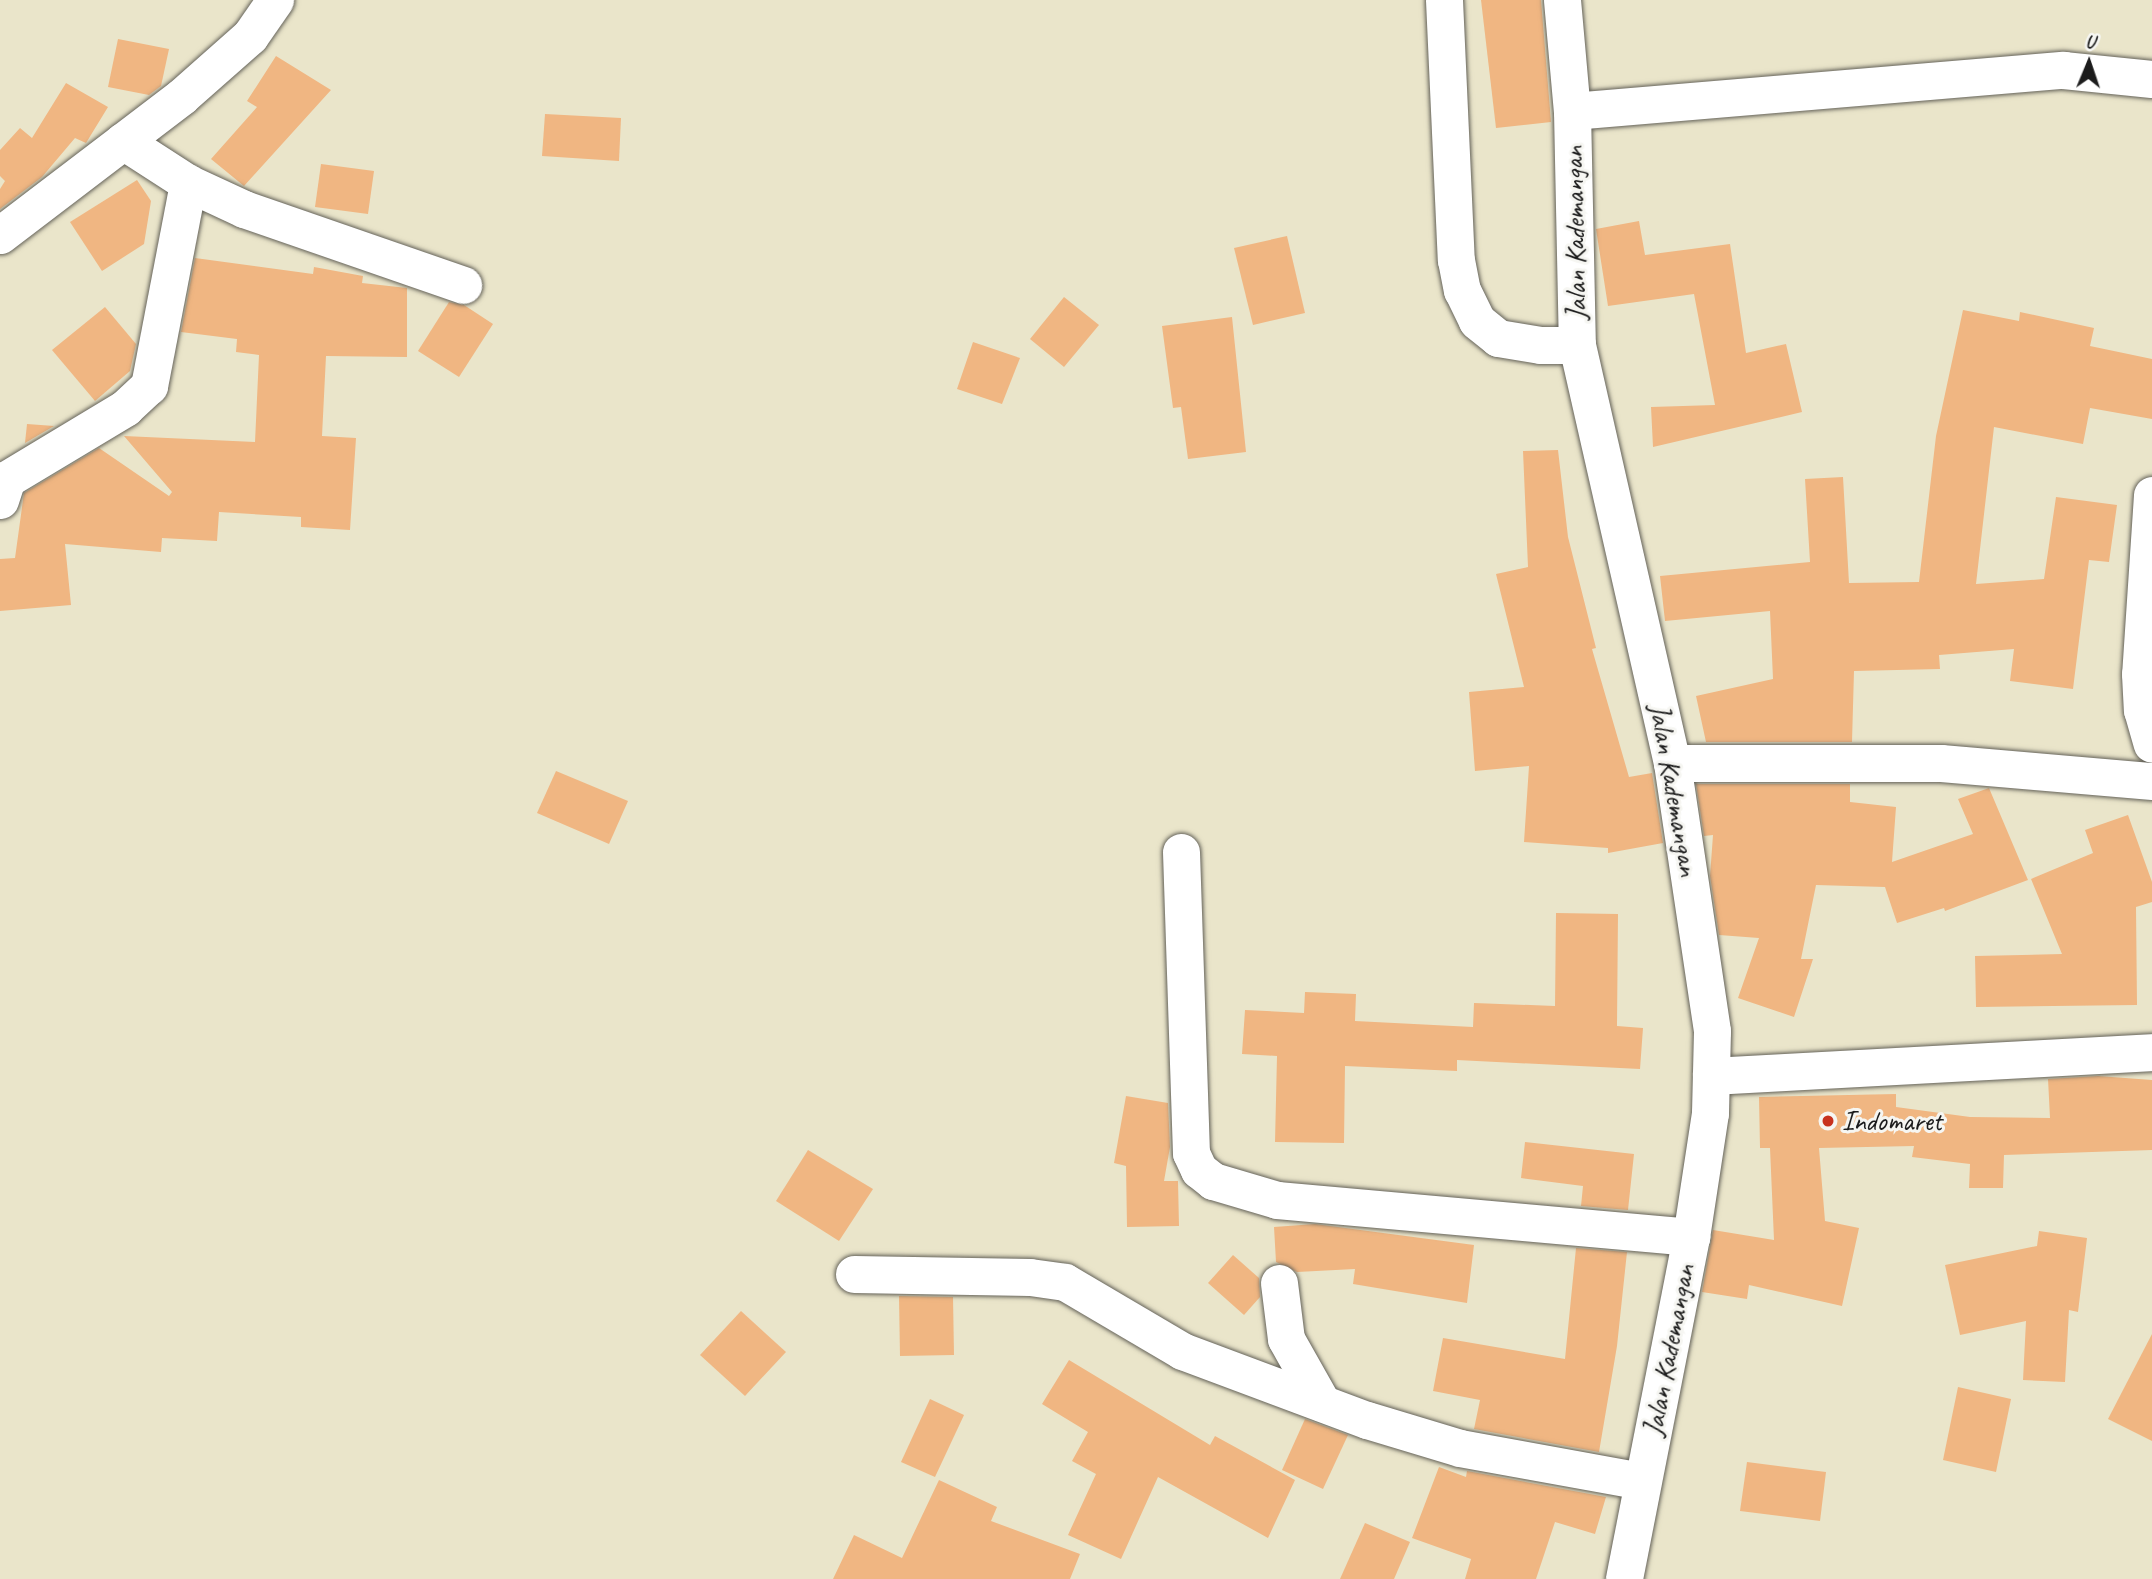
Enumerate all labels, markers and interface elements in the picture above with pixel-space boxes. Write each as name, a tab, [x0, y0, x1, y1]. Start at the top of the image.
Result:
north arrow	[2054, 28, 2124, 98]
text: U	[2085, 30, 2095, 54]
street label: Jalan Kademangan	[1557, 144, 1593, 322]
street label: Jalan Kademangan	[1642, 700, 1706, 880]
place label: Indomaret	[1842, 1104, 1942, 1138]
marker: Indomaret	[1820, 1113, 1836, 1129]
street label: Jalan Kademangan	[1636, 1260, 1702, 1440]

